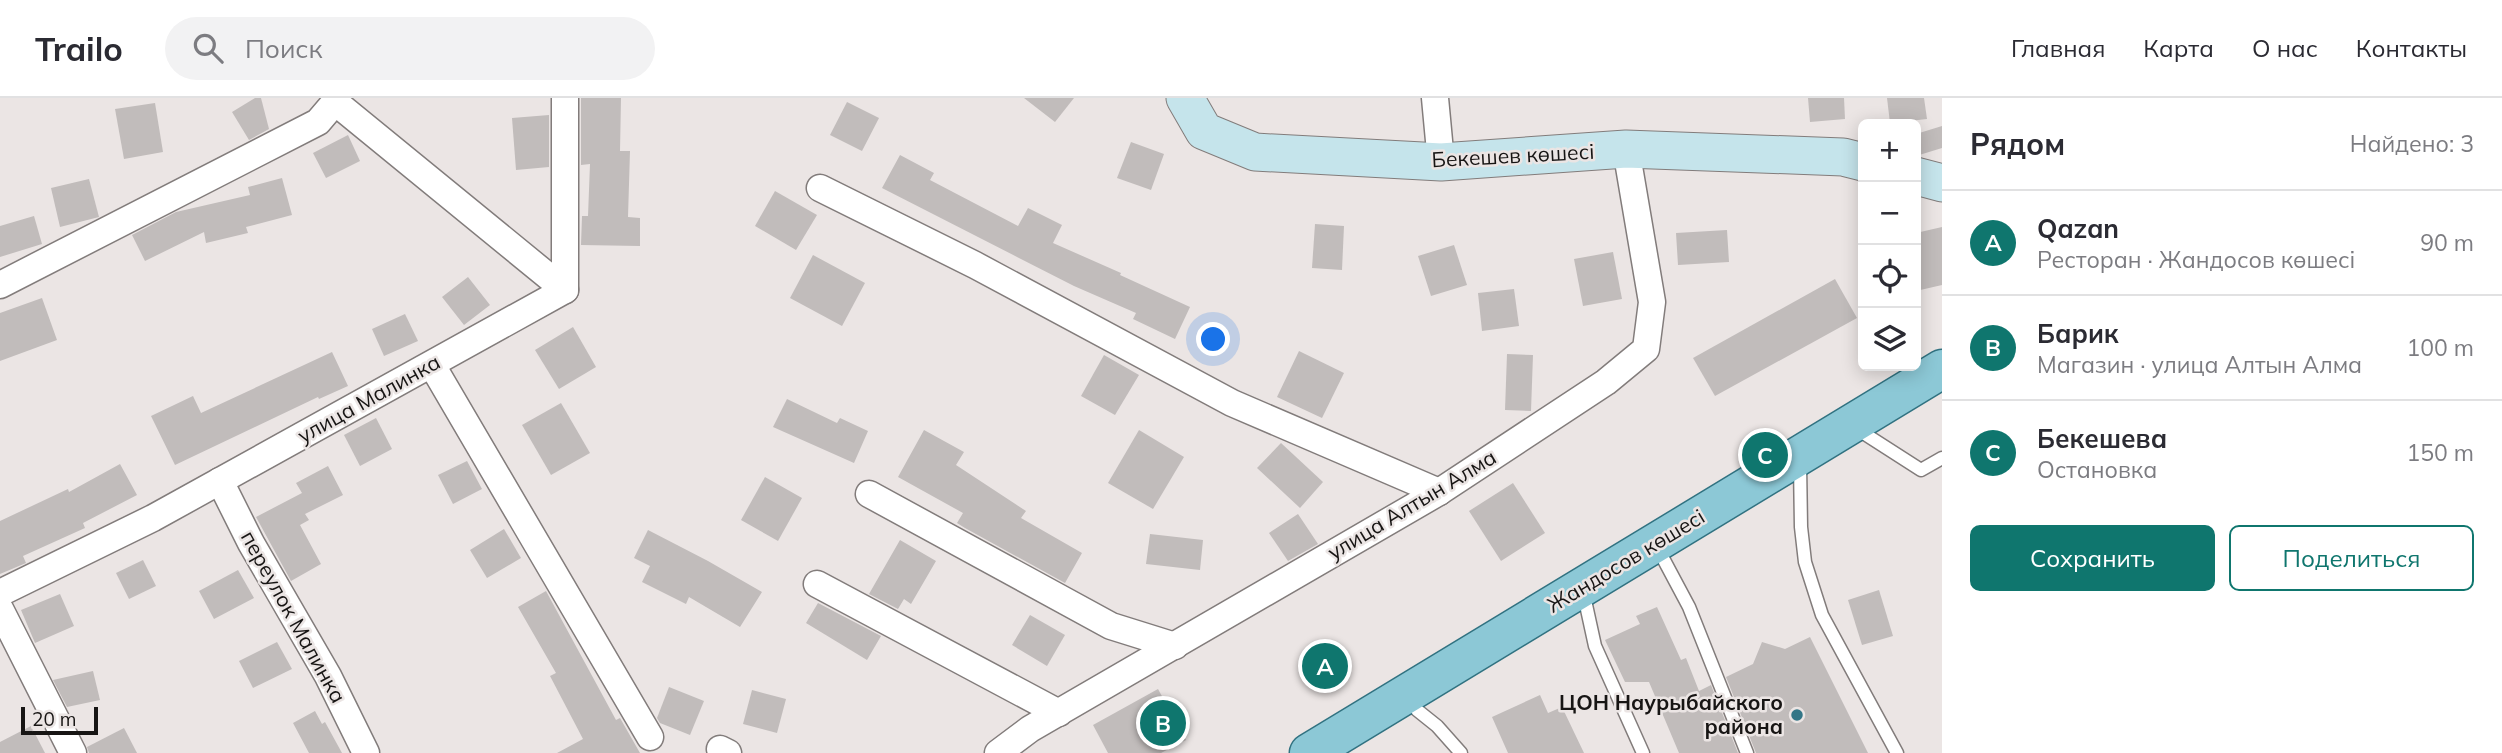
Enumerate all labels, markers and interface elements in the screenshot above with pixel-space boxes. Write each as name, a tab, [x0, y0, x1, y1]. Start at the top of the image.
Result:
search box	[165, 17, 655, 80]
text: Trailo	[35, 28, 123, 69]
icon: search	[189, 29, 227, 67]
text: Поиск	[245, 32, 322, 65]
text: Главная	[2011, 33, 2105, 63]
text: Карта	[2143, 33, 2214, 63]
text: О нас	[2252, 33, 2318, 63]
text: Контакты	[2356, 33, 2467, 63]
map controls	[1858, 119, 1921, 371]
button: +	[1858, 119, 1921, 182]
text: Рядом	[1970, 125, 2065, 163]
text: Найдено: 3	[2350, 129, 2474, 158]
street label: Бекешев көшесі	[1431, 138, 1595, 172]
button: −	[1858, 182, 1921, 245]
text: Qazan	[2037, 212, 2119, 245]
text: A	[1984, 228, 2002, 257]
text: 90 m	[2420, 228, 2474, 257]
button: locate	[1858, 245, 1921, 308]
text: Ресторан · Жандосов көшесі	[2037, 245, 2355, 274]
button: layers	[1858, 308, 1921, 371]
text: Барик	[2037, 317, 2119, 350]
your location	[1196, 322, 1230, 356]
text: B	[1985, 333, 2001, 362]
text: 100 m	[2406, 333, 2474, 362]
street label: улица Малинка	[293, 348, 444, 448]
text: Магазин · улица Алтын Алма	[2037, 350, 2362, 379]
text: Бекешева	[2037, 422, 2167, 455]
pin: C	[1742, 429, 1788, 481]
text: C	[1985, 438, 2001, 467]
text: 150 m	[2406, 438, 2474, 467]
street label: улица Алтын Алма	[1322, 443, 1501, 565]
text: Остановка	[2037, 455, 2157, 484]
street label: Жандосов көшесі	[1542, 503, 1709, 617]
button: Сохранить	[1970, 525, 2215, 591]
button: Поделиться	[2229, 525, 2474, 591]
street label: переулок Малинка	[236, 526, 352, 707]
pin: A	[1302, 640, 1348, 692]
place label: ЦОН Наурыбайского района	[1559, 689, 1783, 739]
pin: B	[1140, 697, 1186, 749]
scale bar	[21, 704, 98, 736]
text: 20 m	[32, 707, 76, 731]
marker: ЦОН Наурыбайского района	[1789, 707, 1805, 723]

